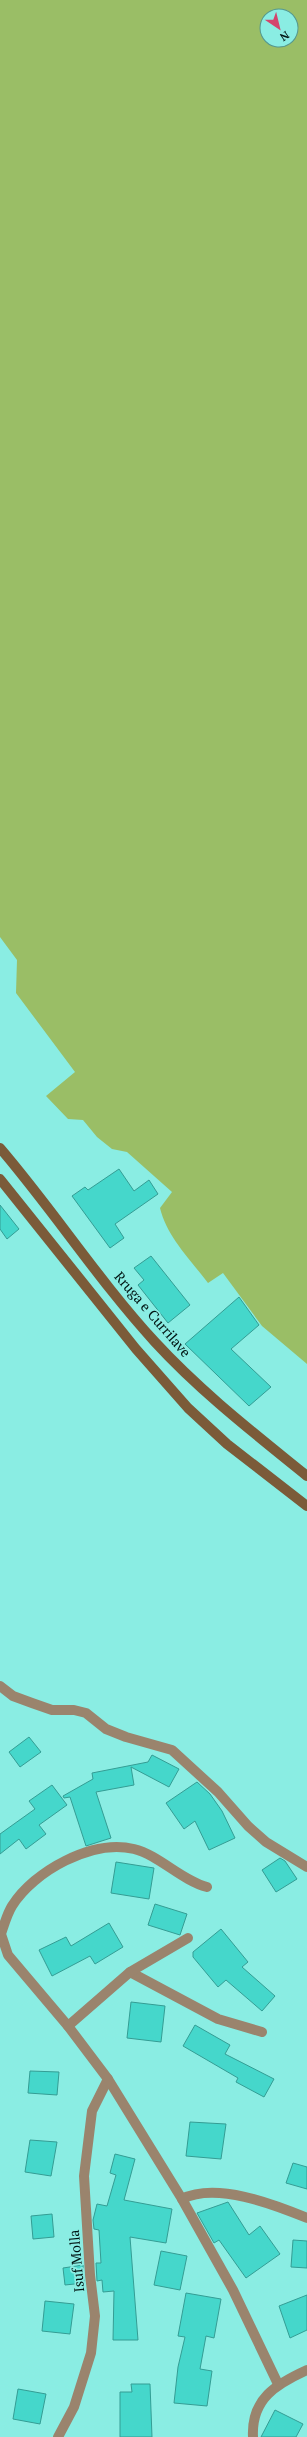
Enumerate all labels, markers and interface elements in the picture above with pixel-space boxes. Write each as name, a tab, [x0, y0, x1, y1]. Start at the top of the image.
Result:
north arrow	[259, 8, 299, 48]
text: N	[277, 28, 292, 45]
street label: Rruga e Currilave	[110, 1267, 196, 1361]
street label: Isuf Molla	[64, 2229, 88, 2293]

